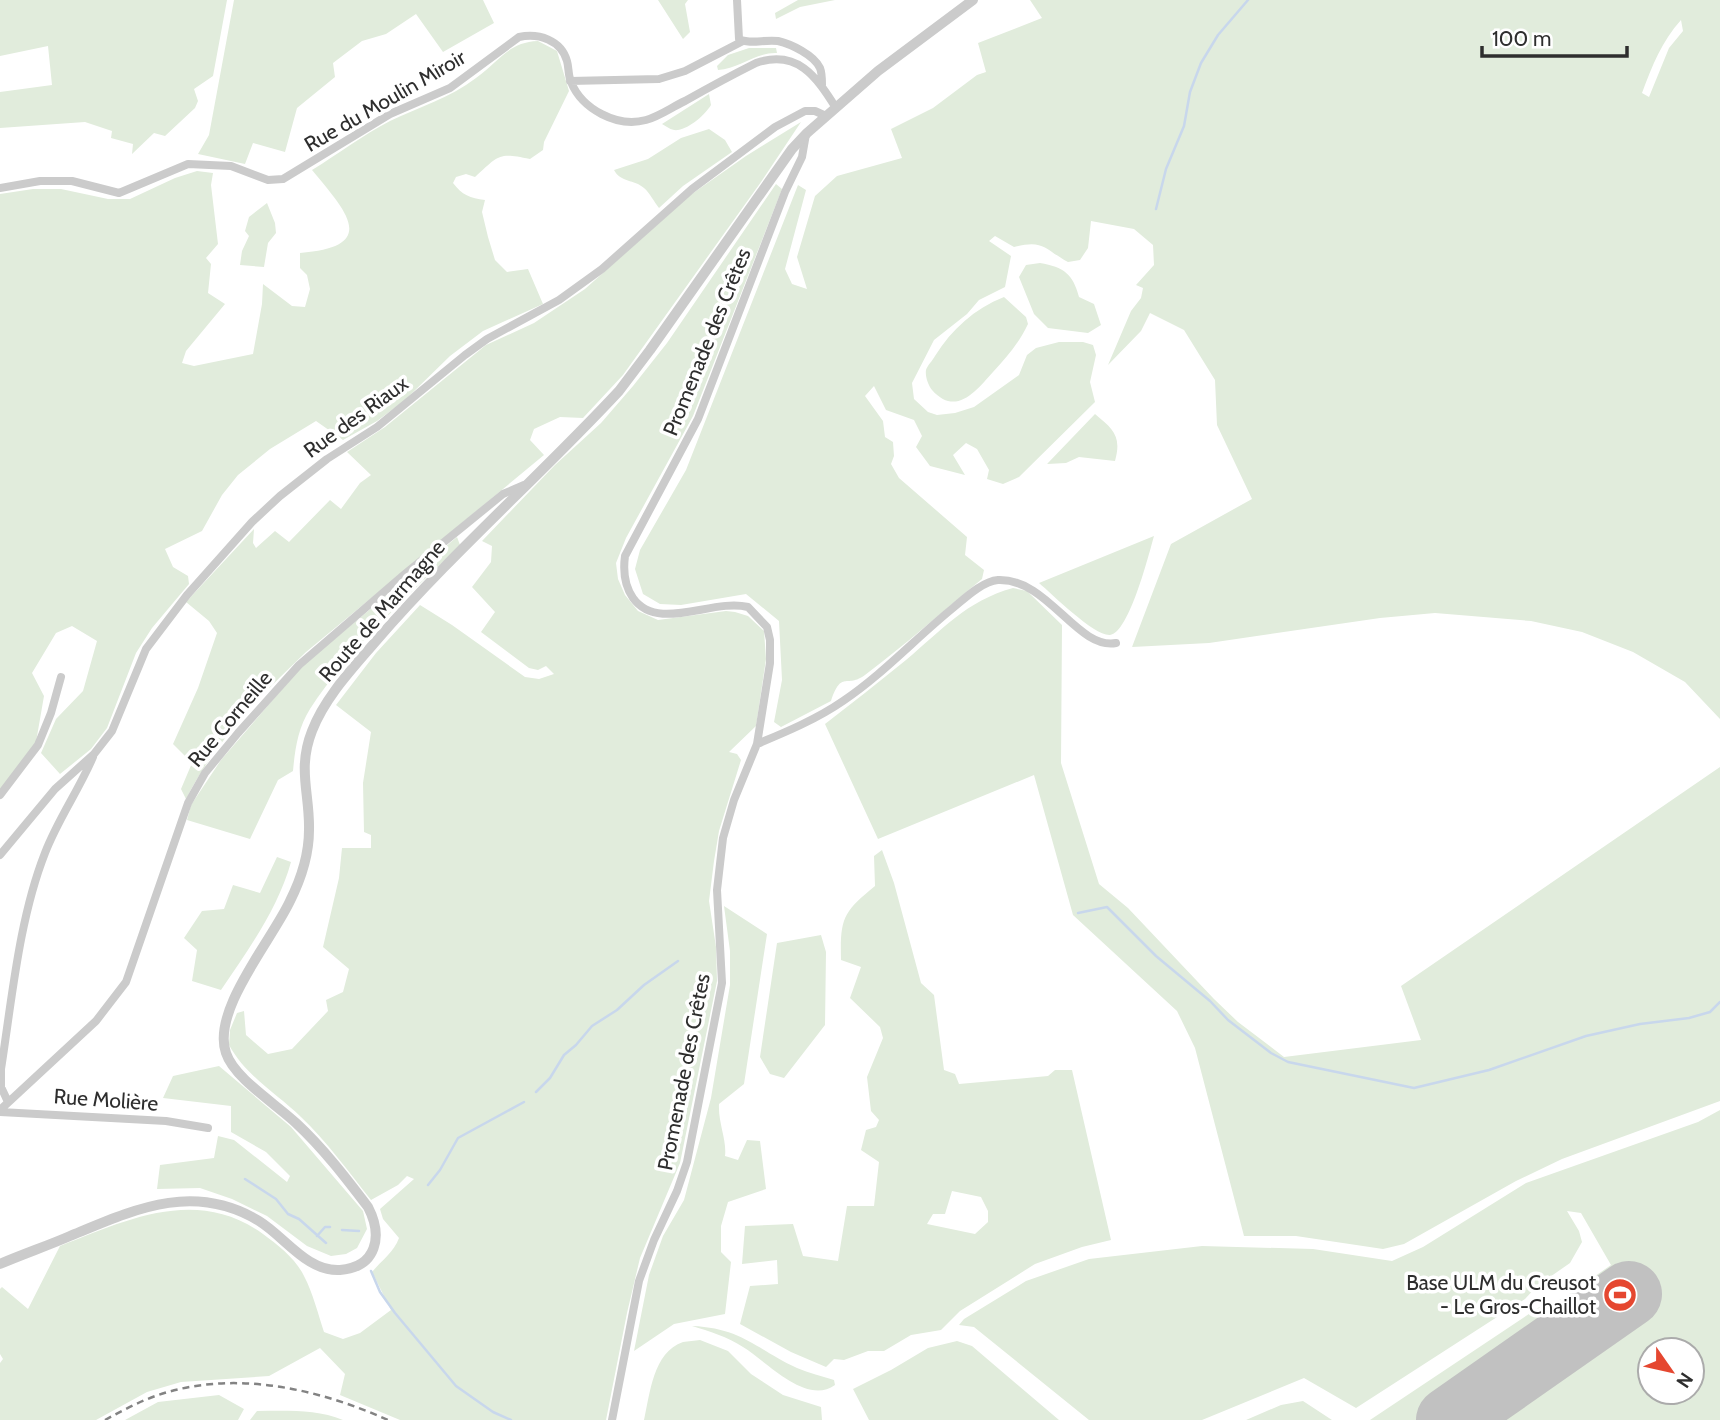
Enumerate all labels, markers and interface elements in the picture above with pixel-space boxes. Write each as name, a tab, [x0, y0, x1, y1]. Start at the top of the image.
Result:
scale bar	[1482, 14, 1627, 58]
text: 100 m	[1492, 26, 1551, 51]
street label: Rue du Moulin Miroir	[300, 44, 470, 157]
street label: Promenade des Crêtes	[657, 244, 756, 439]
street label: Rue des Riaux	[299, 370, 413, 463]
street label: Route de Marmagne	[313, 535, 450, 687]
street label: Rue Corneille	[182, 666, 277, 772]
street label: Promenade des Crêtes	[652, 971, 715, 1172]
street label: Rue Molière	[53, 1083, 159, 1116]
place label: Base ULM du Creusot - Le Gros-Chaillot	[1406, 1270, 1596, 1319]
sports icon: Base ULM du Creusot - Le Gros-Chaillot	[1601, 1276, 1639, 1314]
north arrow	[1636, 1336, 1706, 1406]
text: N	[1671, 1368, 1698, 1392]

